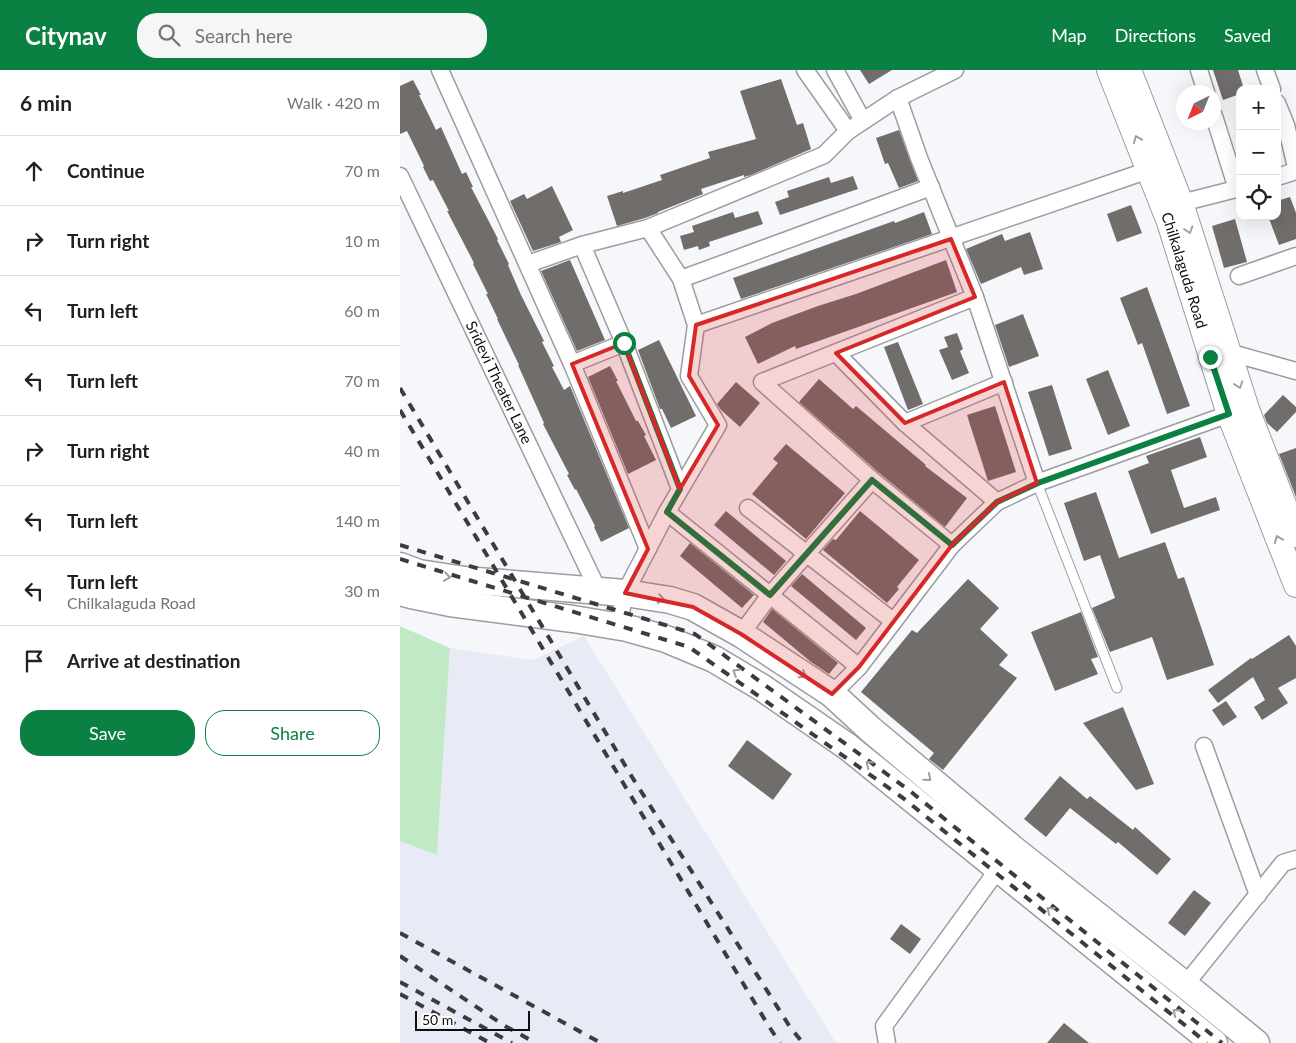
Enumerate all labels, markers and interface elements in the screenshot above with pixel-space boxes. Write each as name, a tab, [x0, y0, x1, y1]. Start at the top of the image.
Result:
search box	[137, 13, 487, 58]
text: Citynav	[25, 21, 107, 50]
icon: search	[155, 21, 183, 49]
text: Search here	[195, 24, 293, 47]
text: Map	[1051, 24, 1087, 46]
text: Directions	[1115, 24, 1196, 46]
text: Saved	[1224, 24, 1271, 46]
north arrow	[1176, 85, 1221, 130]
map controls	[1236, 85, 1281, 220]
button: +	[1236, 85, 1281, 130]
text: 6 min	[20, 90, 72, 115]
text: Walk · 420 m	[287, 93, 380, 112]
button: −	[1236, 130, 1281, 175]
one-way arrow	[1133, 135, 1143, 144]
icon: ahead	[20, 157, 48, 185]
text: Continue	[67, 159, 145, 182]
text: 70 m	[344, 161, 380, 180]
button: locate	[1236, 175, 1281, 220]
street label: Chilkalaguda Road	[1158, 209, 1212, 330]
one-way arrow	[1183, 226, 1193, 234]
icon: right	[20, 227, 48, 255]
text: Turn right	[67, 229, 149, 252]
text: 10 m	[344, 231, 380, 250]
icon: left	[20, 297, 48, 325]
text: Turn left	[67, 299, 138, 322]
text: 60 m	[344, 301, 380, 320]
street label: Sridevi Theater Lane	[463, 318, 537, 447]
route start	[613, 332, 636, 355]
route end	[1199, 346, 1222, 369]
icon: left	[20, 367, 48, 395]
text: Turn left	[67, 369, 138, 392]
text: 70 m	[344, 371, 380, 390]
one-way arrow	[1233, 380, 1243, 389]
icon: right	[20, 437, 48, 465]
text: Turn right	[67, 439, 149, 462]
text: 40 m	[344, 441, 380, 460]
icon: left	[20, 507, 48, 535]
text: Turn left	[67, 509, 138, 532]
text: 140 m	[335, 511, 380, 530]
one-way arrow	[1274, 536, 1284, 544]
text: Turn left	[67, 570, 138, 593]
one-way arrow	[443, 571, 451, 582]
icon: left	[20, 577, 48, 605]
text: 30 m	[344, 581, 380, 600]
text: Chilkalaguda Road	[67, 593, 196, 612]
one-way arrow	[657, 593, 665, 603]
icon: arrive	[20, 647, 48, 675]
text: Arrive at destination	[67, 649, 240, 672]
one-way arrow	[732, 668, 741, 678]
one-way arrow	[797, 669, 807, 678]
button: Save	[20, 710, 195, 756]
button: Share	[205, 710, 380, 756]
one-way arrow	[865, 761, 875, 770]
one-way arrow	[923, 772, 932, 781]
one-way arrow	[1047, 908, 1056, 916]
scale bar	[415, 1008, 530, 1031]
one-way arrow	[1173, 1010, 1182, 1018]
text: 50 m	[422, 1011, 453, 1028]

